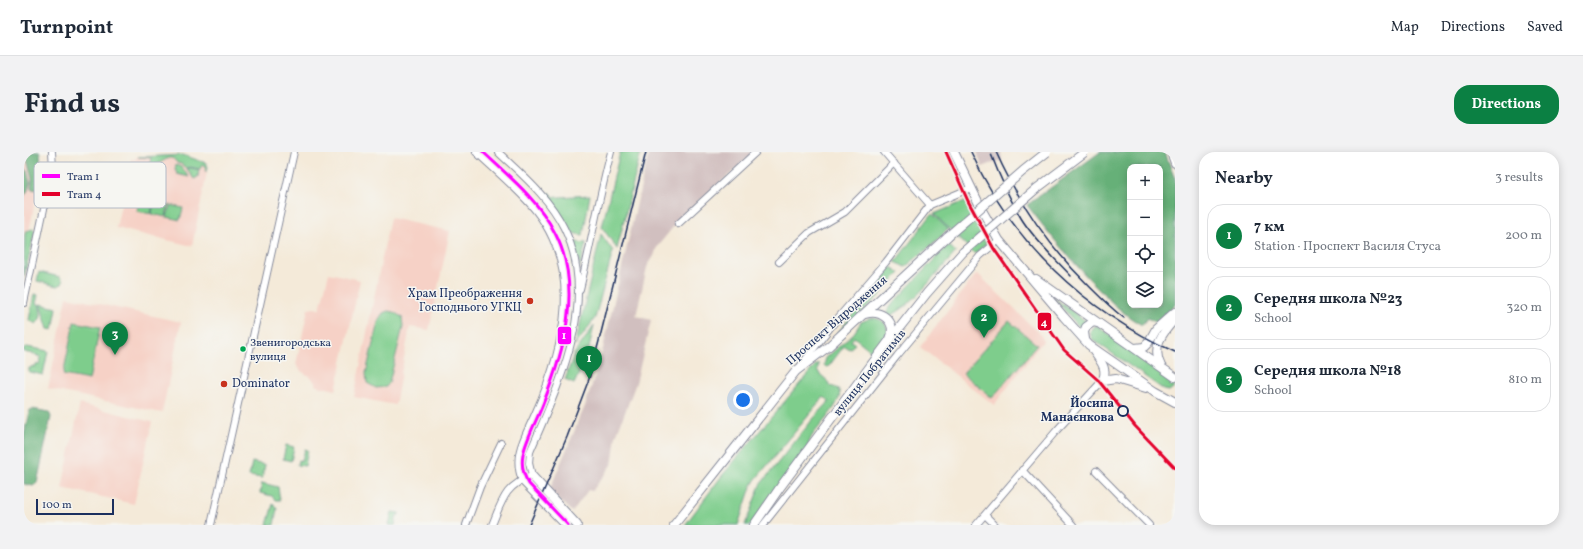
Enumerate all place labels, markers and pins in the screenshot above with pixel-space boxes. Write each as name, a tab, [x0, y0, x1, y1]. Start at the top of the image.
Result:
place label: Храм Преображення Господнього УГКЦ	[408, 286, 522, 316]
marker: Храм Преображення Господнього УГКЦ	[525, 296, 535, 306]
pin: 2	[971, 305, 997, 338]
pin: 3	[102, 322, 128, 355]
place label: Звенигородська вулиця	[250, 336, 332, 365]
marker: Звенигородська вулиця	[238, 344, 248, 354]
pin: 1	[576, 346, 602, 379]
place label: Dominator	[232, 376, 290, 392]
marker: Dominator	[219, 379, 229, 389]
place label: Йосипа Манаєнкова	[1041, 395, 1114, 426]
marker: Йосипа Манаєнкова	[1117, 405, 1129, 417]

